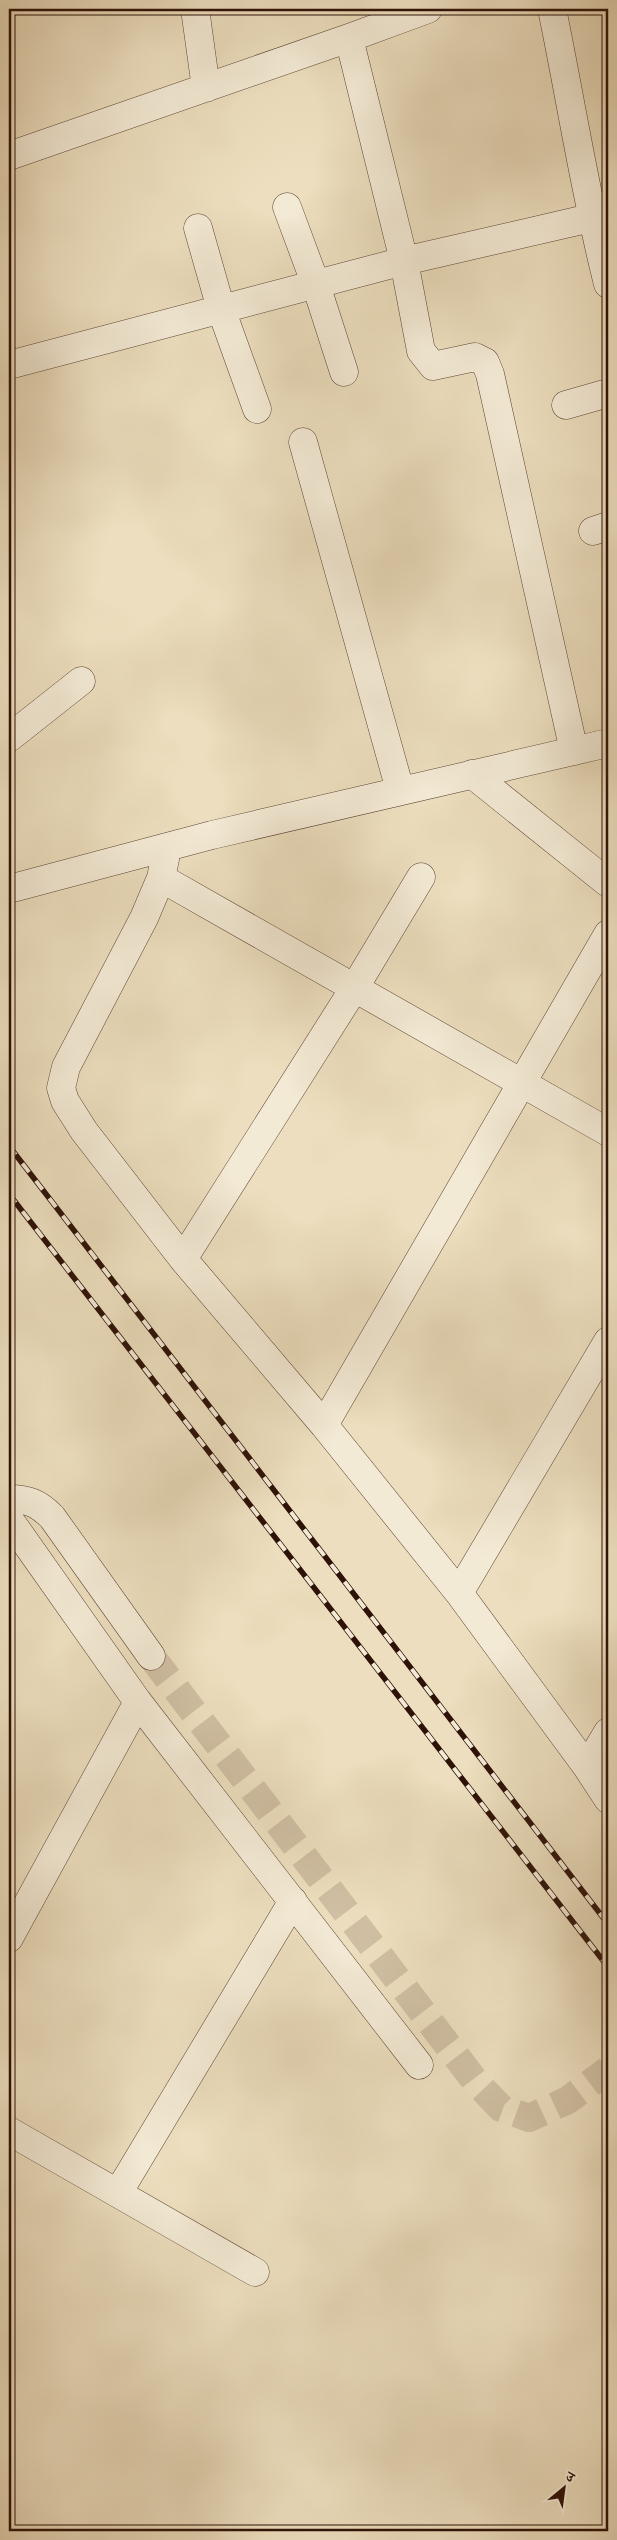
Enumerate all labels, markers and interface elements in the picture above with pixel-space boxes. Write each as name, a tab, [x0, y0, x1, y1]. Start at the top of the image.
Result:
north arrow	[540, 2462, 590, 2512]
text: उ	[562, 2469, 577, 2486]

